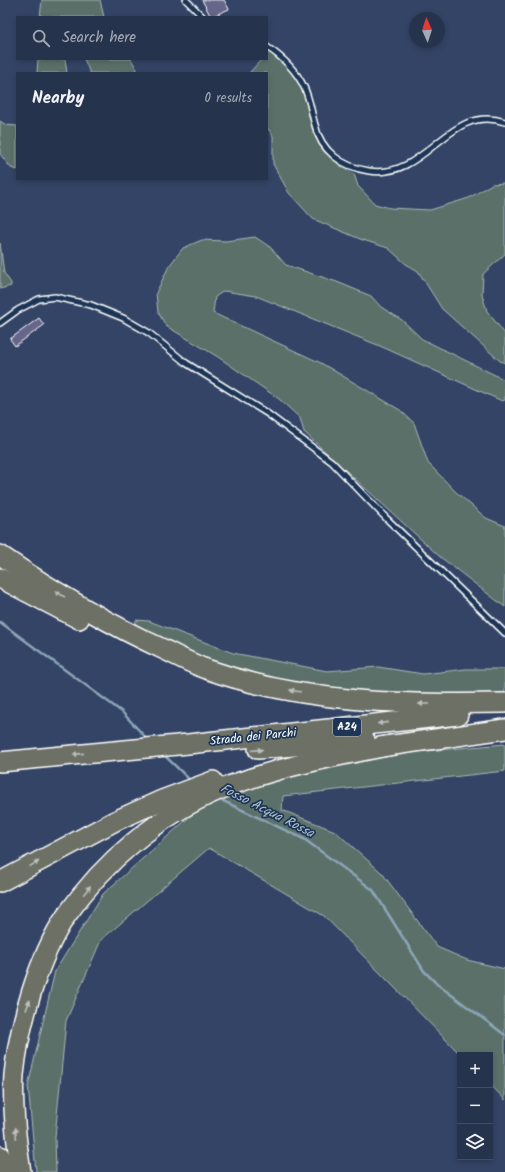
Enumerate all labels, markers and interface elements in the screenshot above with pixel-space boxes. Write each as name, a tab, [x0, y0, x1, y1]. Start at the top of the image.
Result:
north arrow	[409, 12, 445, 48]
search box	[16, 16, 268, 60]
text: Search here	[62, 26, 136, 50]
icon: search	[30, 27, 52, 49]
text: Nearby	[32, 85, 84, 112]
text: 0 results	[205, 88, 252, 109]
one-way arrow	[55, 590, 65, 598]
one-way arrow	[289, 688, 301, 694]
one-way arrow	[417, 701, 430, 707]
road number: A24	[333, 718, 361, 736]
one-way arrow	[377, 720, 389, 726]
street label: Strada dei Parchi	[209, 723, 298, 751]
one-way arrow	[251, 746, 263, 753]
one-way arrow	[72, 751, 84, 758]
water label: Fosso Acqua Rossa	[216, 778, 318, 844]
one-way arrow	[28, 860, 40, 867]
one-way arrow	[83, 885, 92, 896]
one-way arrow	[25, 998, 31, 1010]
map controls	[457, 1052, 493, 1160]
button: +	[457, 1052, 493, 1088]
button: −	[457, 1088, 493, 1124]
button: layers	[457, 1124, 493, 1160]
one-way arrow	[12, 1127, 19, 1139]

